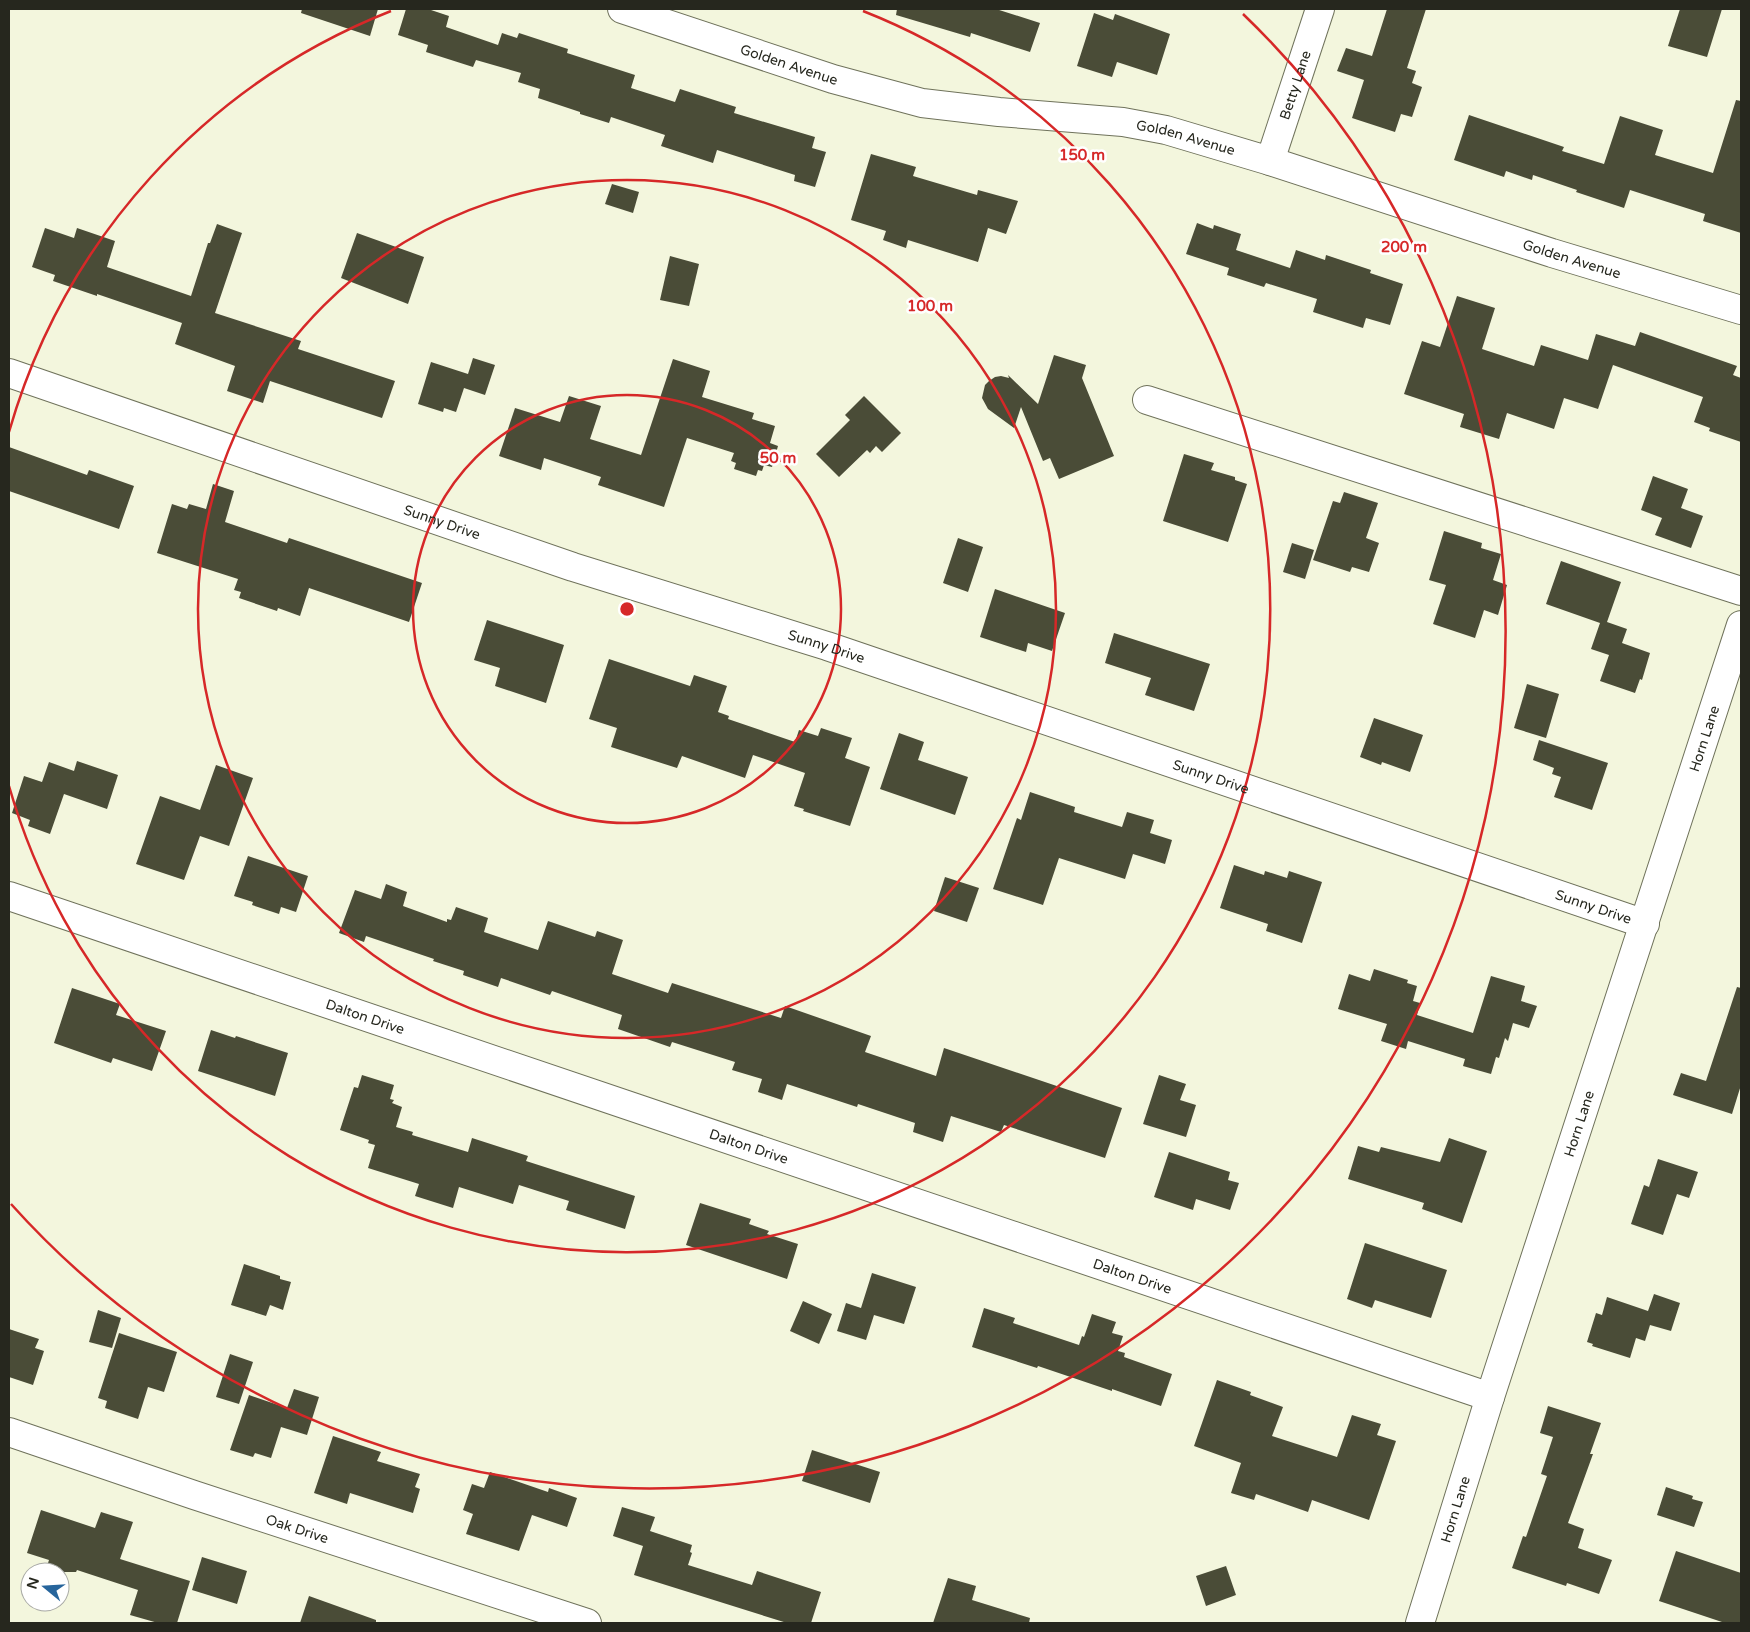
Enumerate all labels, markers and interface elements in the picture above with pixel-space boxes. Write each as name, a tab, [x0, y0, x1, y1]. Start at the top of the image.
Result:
street label: Golden Avenue	[738, 41, 840, 89]
street label: Betty Lane	[1276, 48, 1315, 122]
street label: Golden Avenue	[1135, 117, 1237, 159]
text: 150 m	[1059, 146, 1105, 164]
street label: Golden Avenue	[1521, 236, 1623, 282]
text: 200 m	[1381, 238, 1427, 256]
text: 100 m	[907, 297, 953, 315]
text: 50 m	[760, 449, 796, 467]
street label: Sunny Drive	[401, 501, 482, 543]
centre of rings	[618, 600, 636, 618]
street label: Sunny Drive	[786, 626, 867, 667]
street label: Horn Lane	[1686, 703, 1723, 774]
street label: Sunny Drive	[1170, 756, 1251, 798]
street label: Sunny Drive	[1553, 886, 1634, 928]
street label: Dalton Drive	[323, 996, 407, 1038]
street label: Horn Lane	[1561, 1088, 1598, 1159]
street label: Dalton Drive	[707, 1126, 790, 1168]
street label: Dalton Drive	[1091, 1255, 1174, 1298]
street label: Horn Lane	[1437, 1474, 1474, 1545]
street label: Oak Drive	[264, 1511, 331, 1547]
north arrow	[20, 1562, 70, 1612]
text: N	[23, 1575, 43, 1591]

